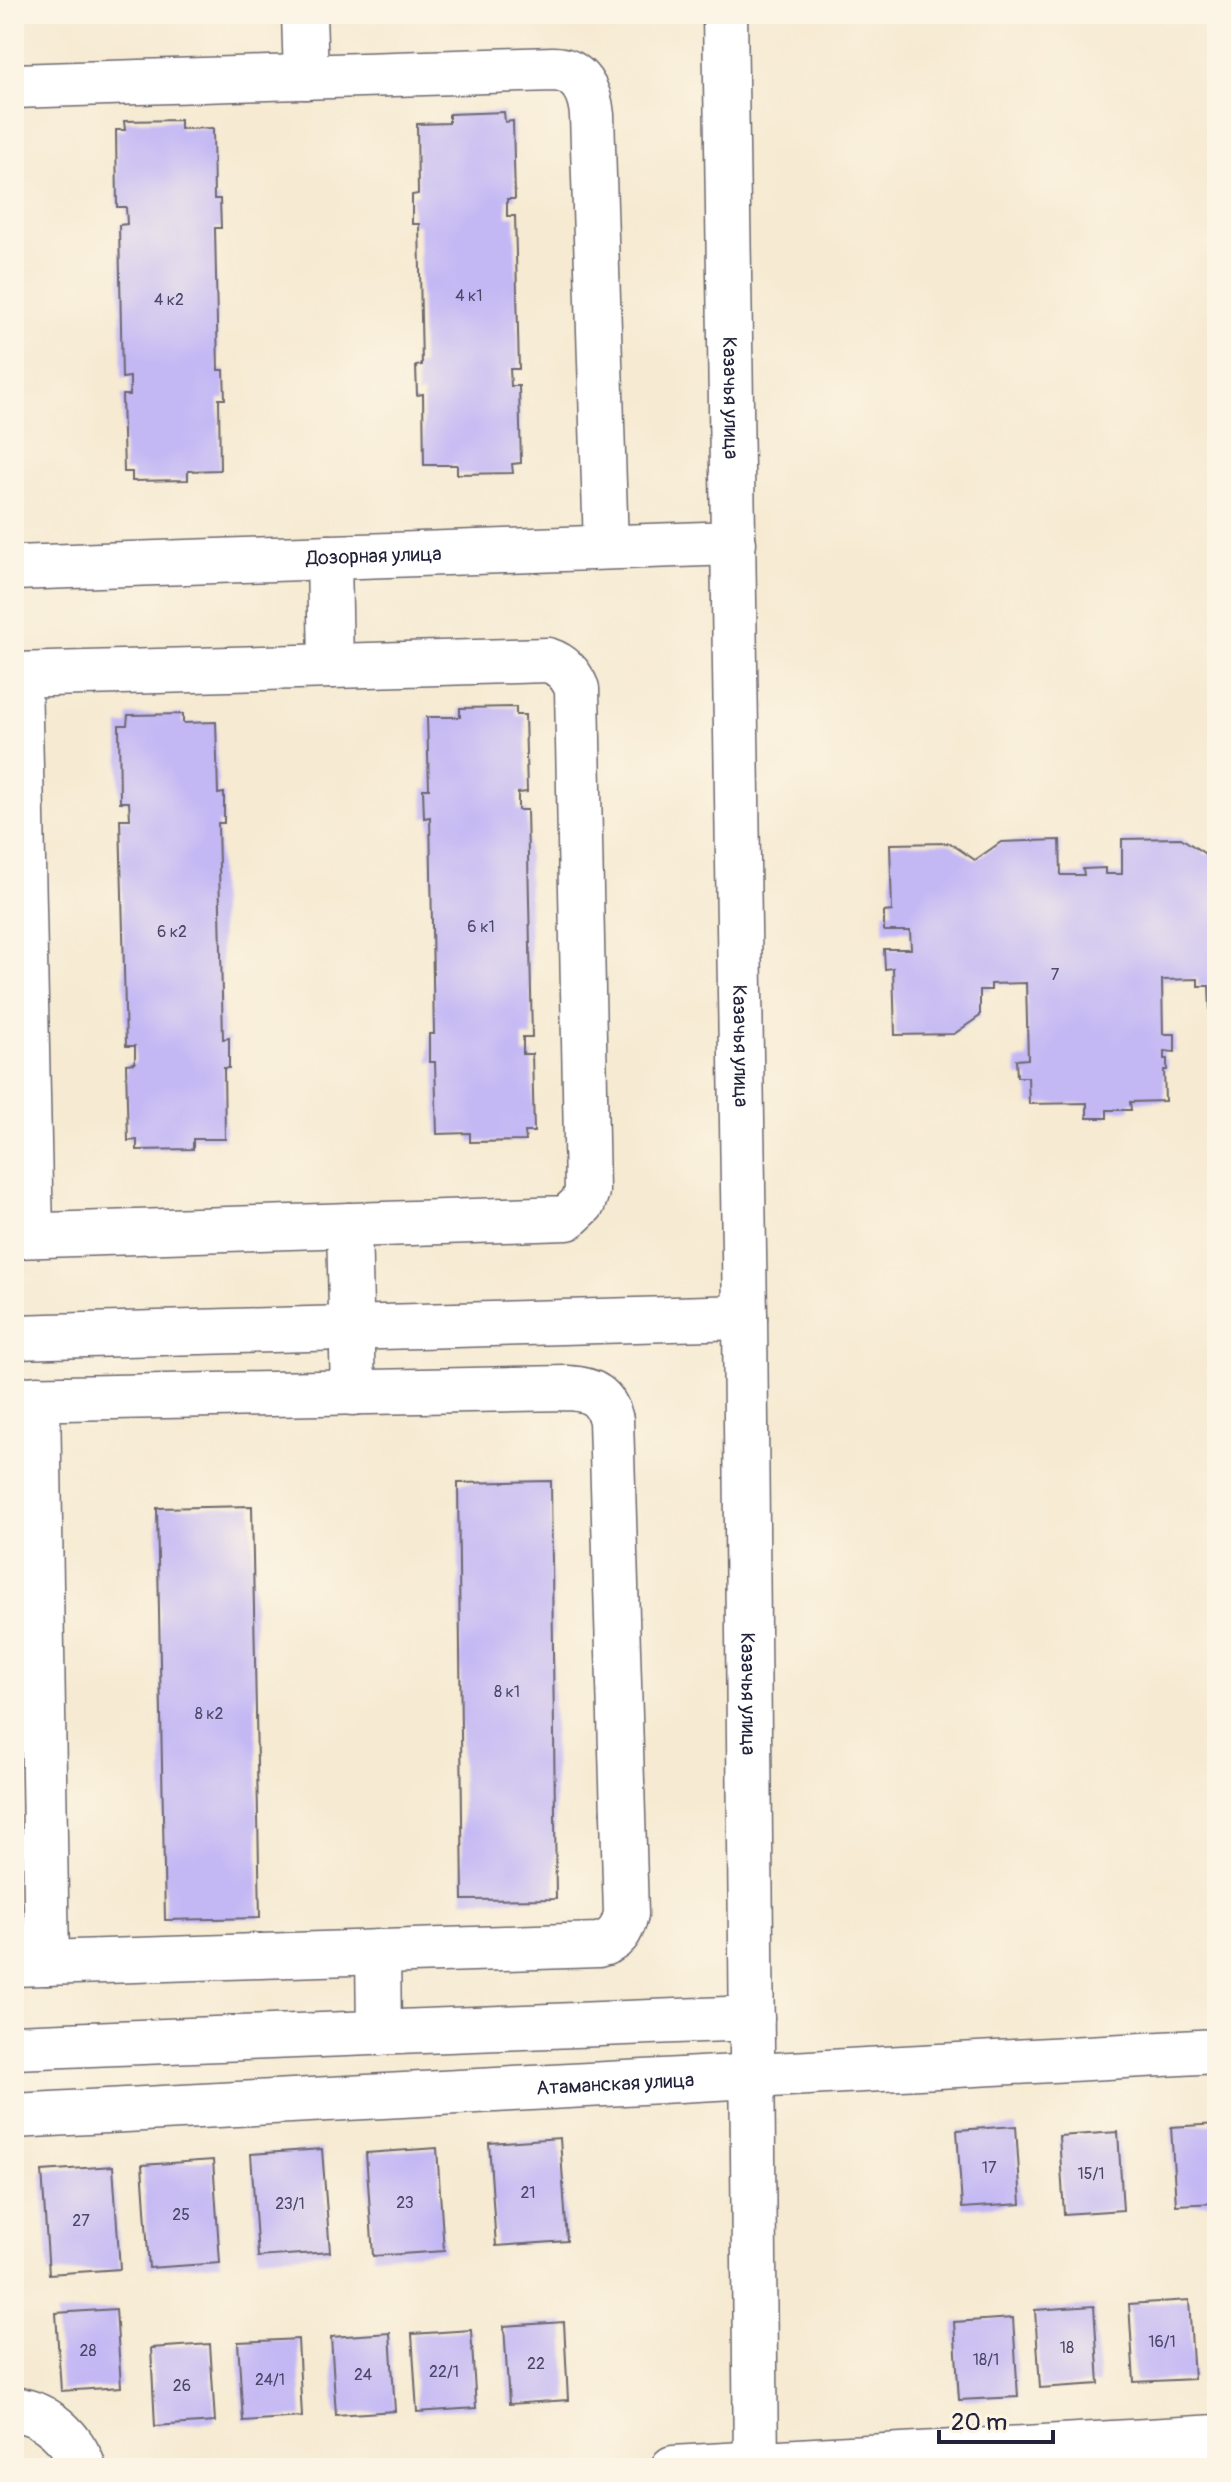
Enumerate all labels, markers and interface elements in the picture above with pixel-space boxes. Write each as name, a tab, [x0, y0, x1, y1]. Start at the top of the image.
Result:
house number: 4 к1	[455, 286, 483, 306]
house number: 4 к2	[154, 290, 184, 310]
street label: Казачья улица	[717, 336, 744, 459]
street label: Дозорная улица	[305, 541, 442, 571]
house number: 6 к1	[467, 917, 495, 937]
house number: 6 к2	[157, 922, 187, 942]
house number: 7	[1051, 965, 1060, 985]
street label: Казачья улица	[727, 984, 754, 1107]
street label: Казачья улица	[735, 1632, 761, 1755]
house number: 8 к1	[494, 1682, 520, 1702]
house number: 8 к2	[195, 1704, 223, 1724]
street label: Атаманская улица	[535, 2067, 695, 2101]
house number: 17	[982, 2158, 997, 2178]
house number: 15/1	[1078, 2164, 1104, 2184]
house number: 21	[520, 2183, 536, 2203]
house number: 23	[396, 2193, 414, 2213]
house number: 23/1	[275, 2194, 305, 2214]
house number: 25	[172, 2205, 190, 2225]
house number: 27	[72, 2211, 90, 2231]
house number: 16/1	[1148, 2332, 1176, 2352]
house number: 18	[1060, 2338, 1074, 2358]
house number: 28	[79, 2341, 97, 2361]
house number: 18/1	[973, 2350, 999, 2370]
house number: 22	[527, 2354, 545, 2374]
house number: 22/1	[429, 2362, 459, 2382]
house number: 24	[354, 2365, 372, 2385]
house number: 24/1	[255, 2370, 285, 2390]
house number: 26	[173, 2376, 191, 2396]
scale bar	[939, 2394, 1053, 2444]
text: 20 m	[951, 2408, 1007, 2437]

